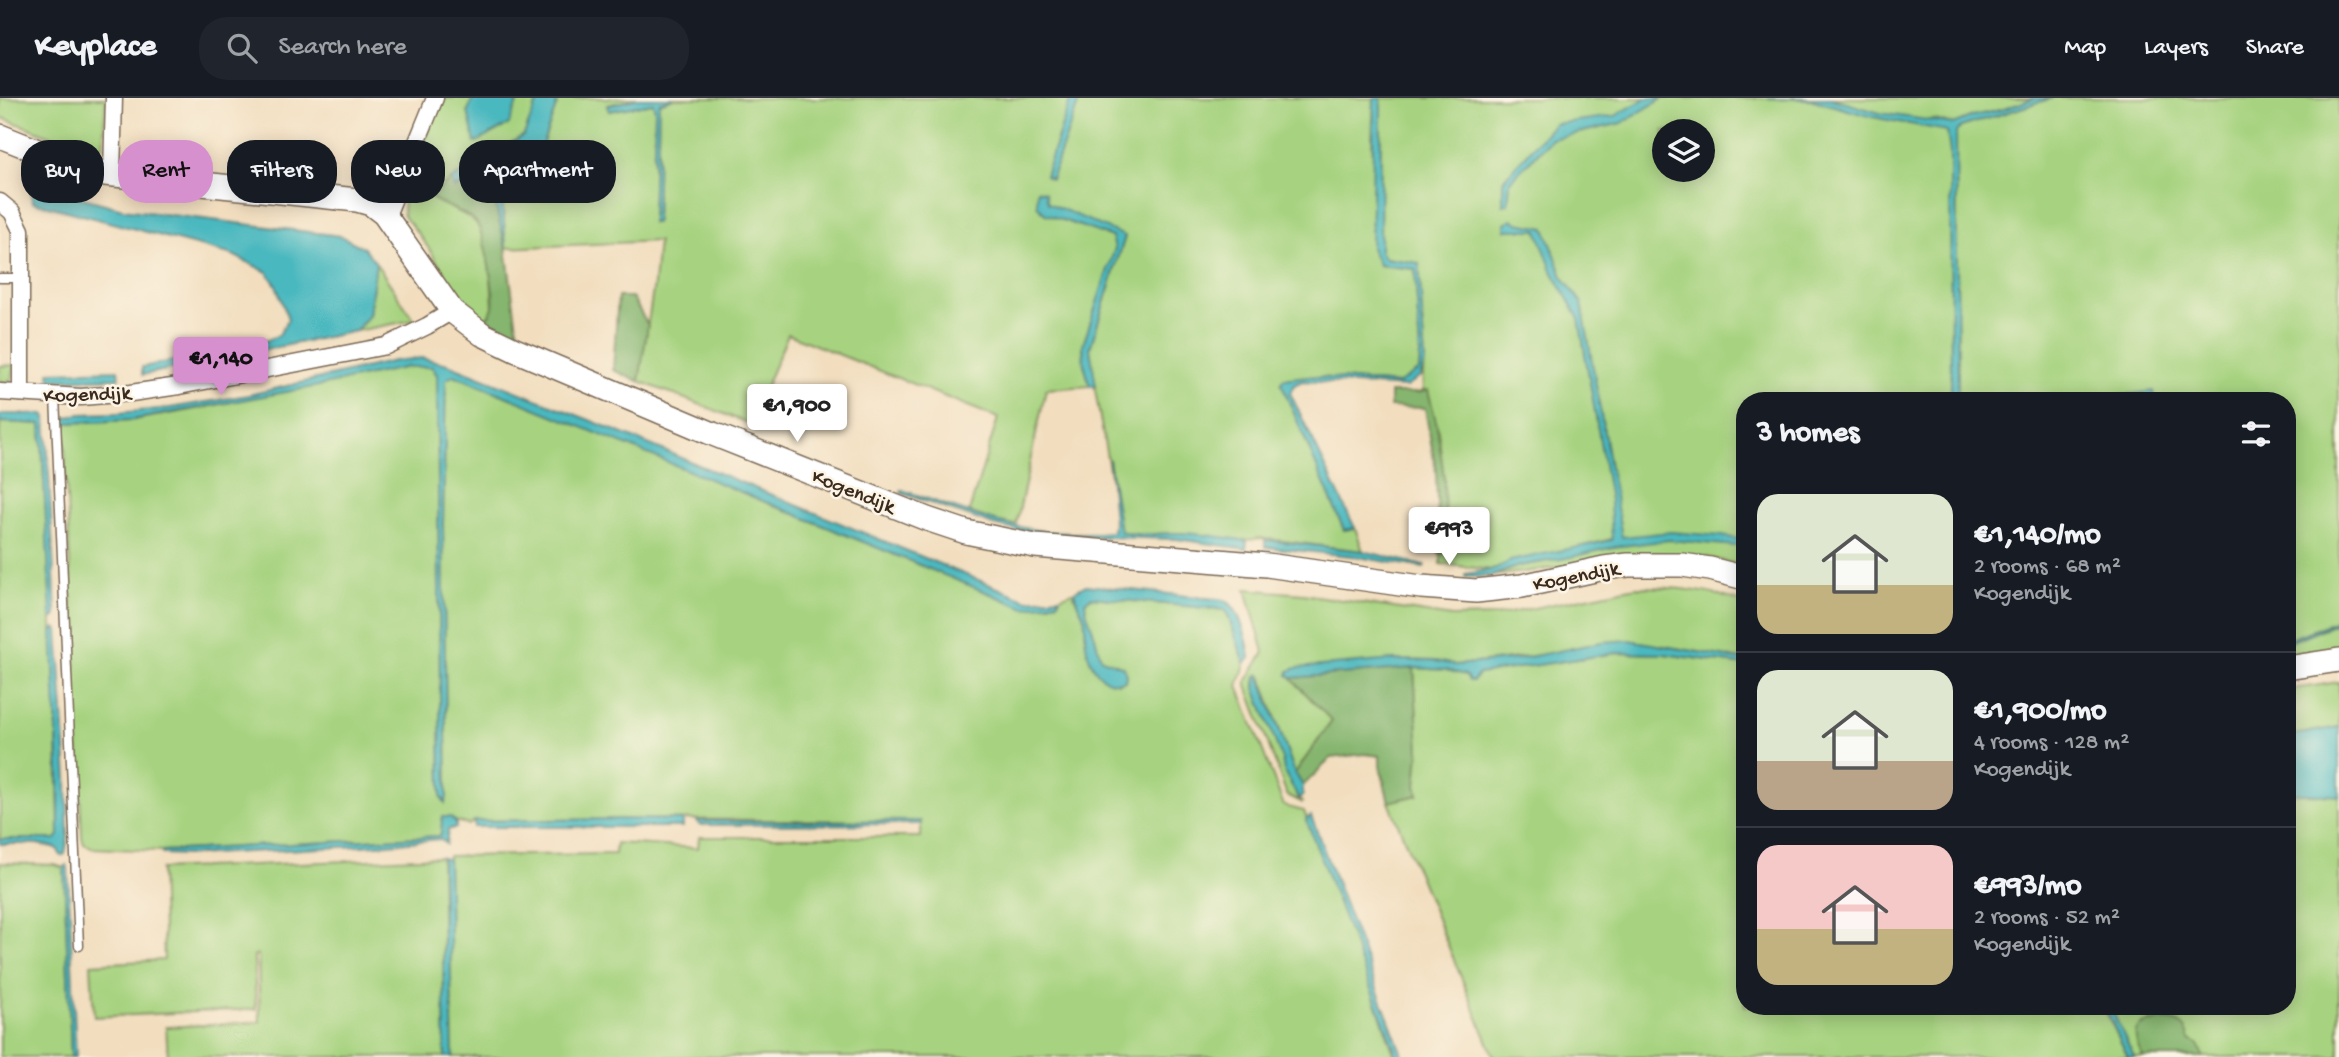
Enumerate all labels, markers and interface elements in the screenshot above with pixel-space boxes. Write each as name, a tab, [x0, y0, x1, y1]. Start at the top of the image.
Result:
search box	[199, 17, 689, 80]
text: Keyplace	[35, 29, 157, 67]
icon: search	[223, 29, 261, 67]
text: Search here	[279, 33, 407, 64]
text: Map	[2064, 34, 2106, 63]
text: Layers	[2144, 34, 2208, 63]
text: Share	[2246, 34, 2304, 63]
map controls	[1652, 119, 1715, 182]
button: layers	[1652, 119, 1715, 182]
chip: Buy	[21, 140, 104, 203]
chip: Rent	[118, 140, 213, 203]
chip: Filters	[227, 140, 337, 203]
chip: New	[351, 140, 445, 203]
chip: Apartment	[459, 140, 616, 203]
pin: €1,140	[164, 338, 278, 397]
text: €1,140	[189, 346, 253, 373]
street label: Kogendijk	[43, 382, 134, 411]
pin: €1,900	[740, 384, 854, 444]
text: €1,900	[763, 393, 831, 420]
icon: filters	[2237, 415, 2275, 453]
text: 3 homes	[1757, 417, 1859, 452]
street label: Kogendijk	[807, 465, 900, 522]
pin: €993	[1408, 508, 1490, 567]
text: €993	[1425, 516, 1473, 543]
text: €1,140/mo	[1974, 519, 2101, 554]
icon: home	[1813, 522, 1897, 606]
text: 2 rooms · 68 m²	[1974, 554, 2121, 581]
street label: Kogendijk	[1531, 557, 1625, 599]
text: Kogendijk	[1974, 581, 2070, 608]
text: €1,900/mo	[1974, 695, 2107, 730]
icon: home	[1813, 698, 1897, 782]
text: 4 rooms · 128 m²	[1974, 730, 2129, 757]
text: Kogendijk	[1974, 757, 2070, 784]
text: €993/mo	[1974, 870, 2082, 905]
icon: home	[1813, 873, 1897, 957]
text: 2 rooms · 52 m²	[1974, 905, 2120, 932]
text: Kogendijk	[1974, 932, 2070, 959]

